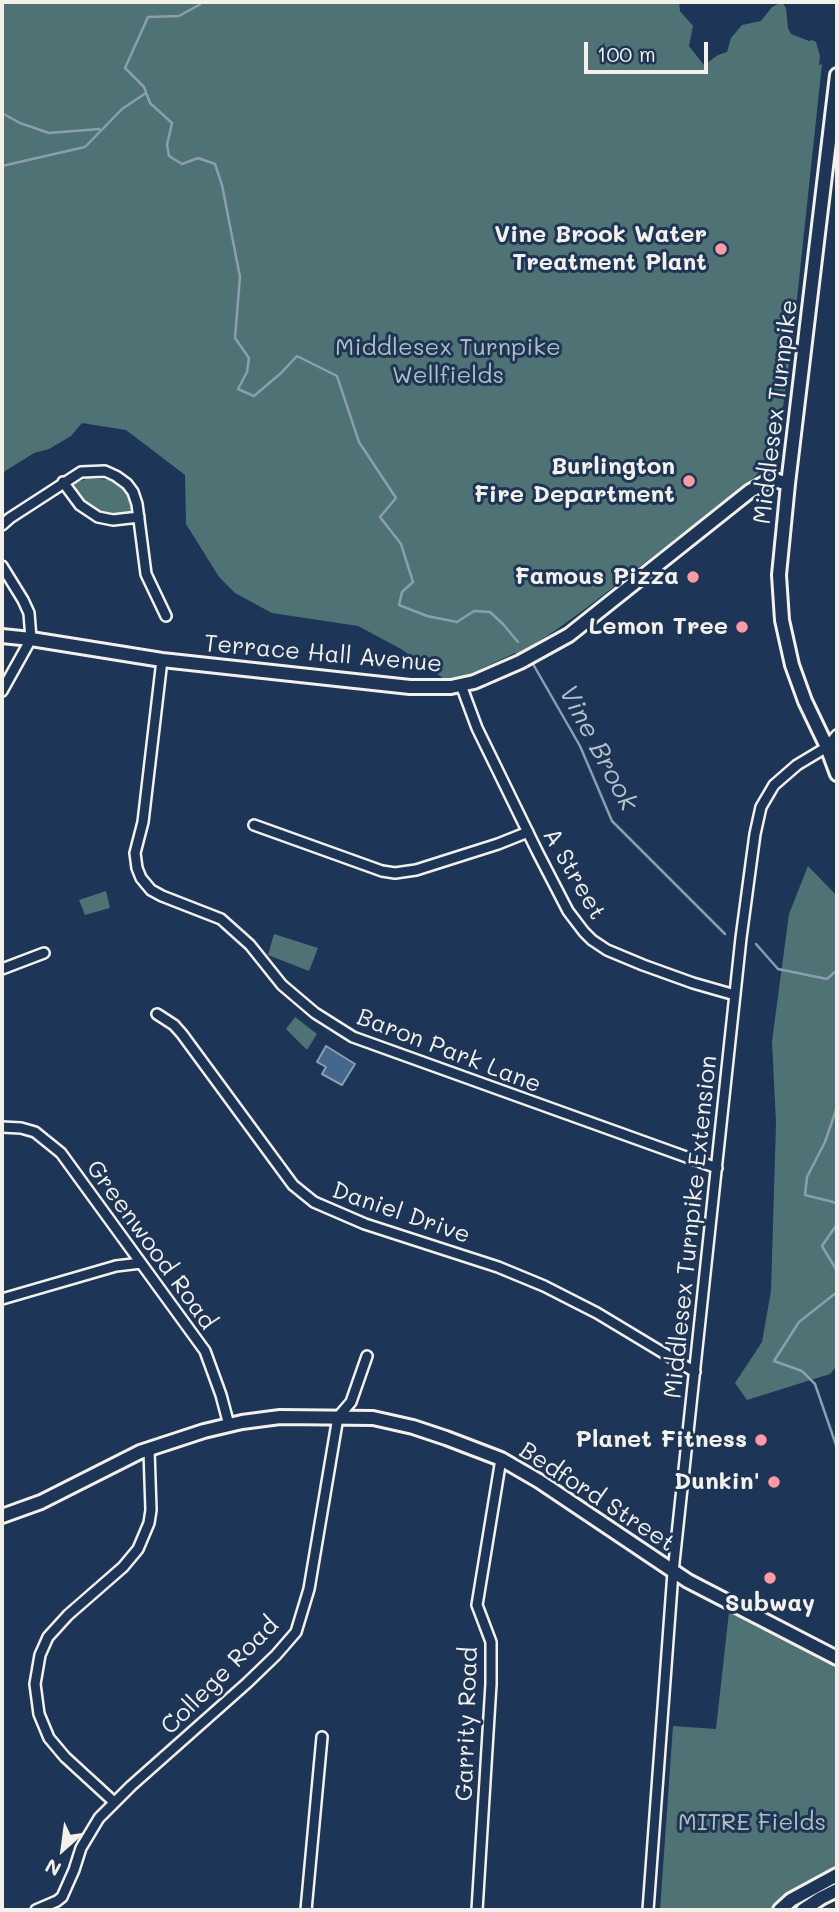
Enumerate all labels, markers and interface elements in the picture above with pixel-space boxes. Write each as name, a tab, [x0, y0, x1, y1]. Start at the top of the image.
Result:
scale bar	[587, 28, 711, 72]
text: 100 m	[597, 40, 656, 67]
place label: Vine Brook Water Treatment Plant	[494, 221, 707, 277]
marker: Vine Brook Water Treatment Plant	[713, 241, 729, 257]
street label: Middlesex Turnpike	[748, 298, 804, 526]
park label: Middlesex Turnpike Wellfields	[335, 334, 561, 390]
place label: Burlington Fire Department	[474, 453, 675, 509]
marker: Burlington Fire Department	[681, 473, 697, 489]
place label: Famous Pizza	[514, 563, 679, 591]
marker: Famous Pizza	[685, 569, 701, 585]
place label: Lemon Tree	[588, 613, 728, 641]
marker: Lemon Tree	[734, 619, 750, 635]
street label: Terrace Hall Avenue	[203, 629, 443, 679]
water label: Vine Brook	[552, 680, 644, 816]
street label: A Street	[536, 823, 612, 925]
street label: Baron Park Lane	[353, 1003, 545, 1099]
street label: Middlesex Turnpike Extension	[659, 1054, 723, 1400]
street label: Greenwood Road	[80, 1155, 222, 1335]
street label: Daniel Drive	[328, 1176, 474, 1250]
place label: Planet Fitness	[576, 1426, 747, 1454]
marker: Planet Fitness	[753, 1432, 769, 1448]
street label: Bedford Street	[514, 1436, 680, 1558]
place label: Dunkin'	[674, 1468, 760, 1496]
marker: Dunkin'	[766, 1474, 782, 1490]
marker: Subway	[762, 1570, 778, 1586]
place label: Subway	[725, 1590, 815, 1618]
street label: College Road	[155, 1611, 285, 1741]
street label: Garrity Road	[450, 1646, 484, 1802]
park label: MITRE Fields	[678, 1809, 826, 1837]
north arrow	[28, 1814, 98, 1884]
text: N	[41, 1854, 65, 1882]

